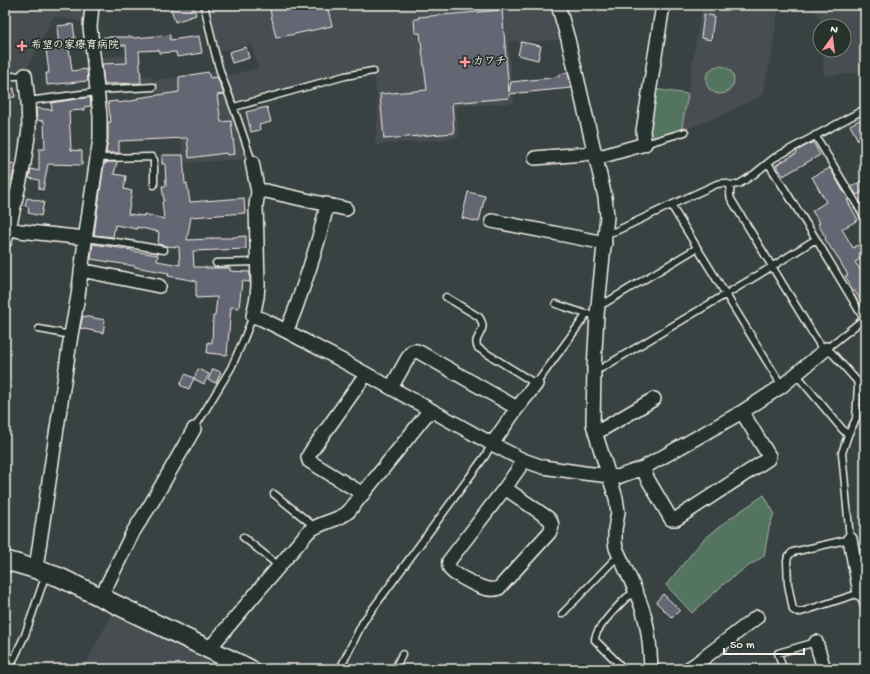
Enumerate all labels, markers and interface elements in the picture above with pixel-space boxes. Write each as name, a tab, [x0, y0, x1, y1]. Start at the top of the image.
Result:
north arrow	[812, 18, 852, 58]
text: N	[829, 24, 839, 37]
place label: 希望の家療育病院	[31, 39, 119, 52]
marker: 希望の家療育病院	[16, 40, 28, 52]
place label: カワチ	[473, 55, 506, 68]
marker: カワチ	[460, 57, 470, 67]
scale bar	[724, 630, 804, 656]
text: 50 m	[730, 639, 755, 653]

